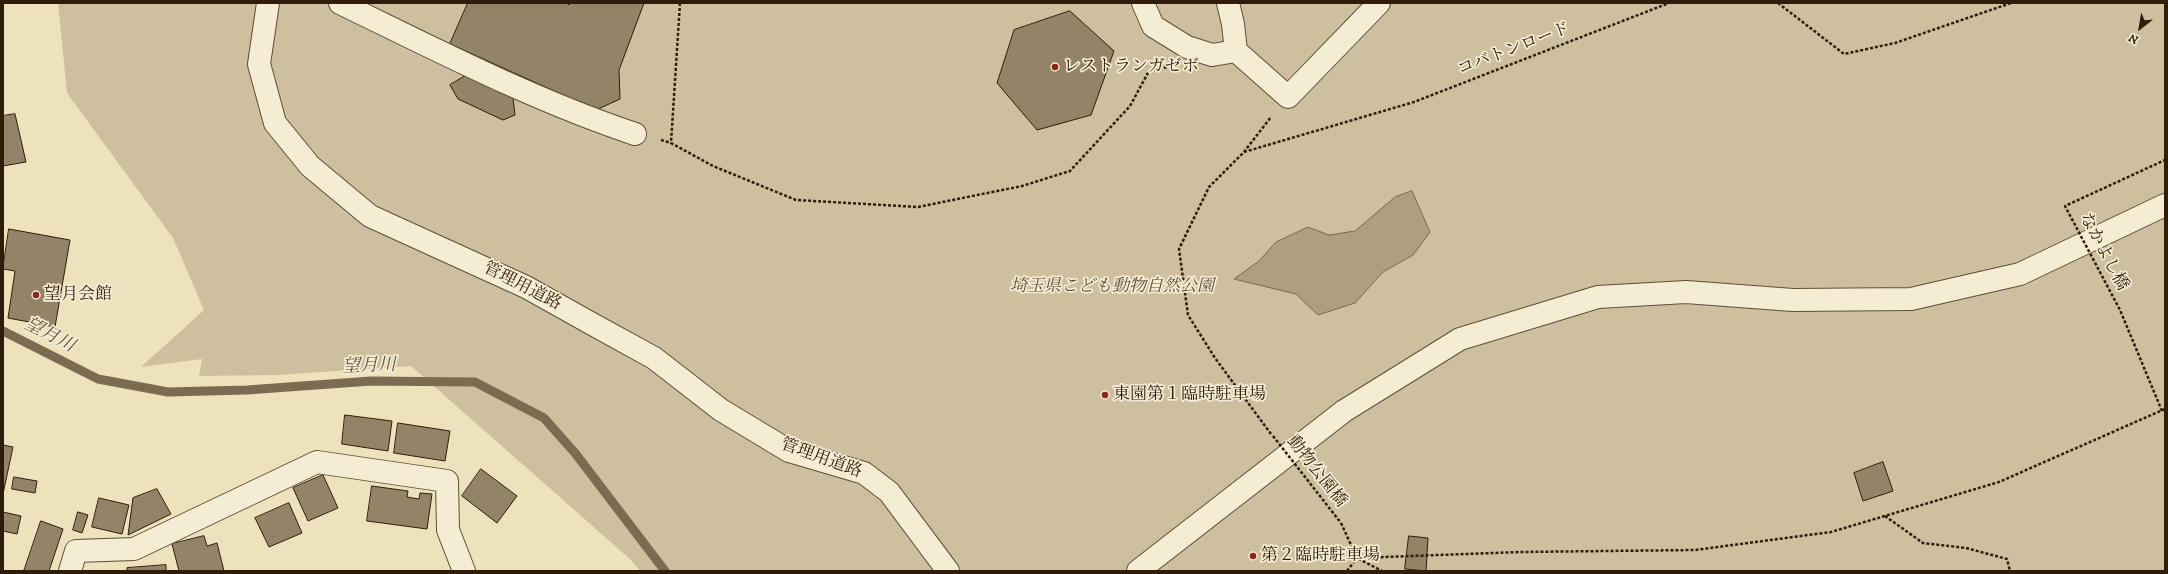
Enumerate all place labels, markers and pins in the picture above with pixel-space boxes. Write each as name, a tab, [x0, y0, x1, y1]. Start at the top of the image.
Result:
place label: レストランガゼボ	[1063, 57, 1199, 77]
marker: レストランガゼボ	[1050, 62, 1060, 72]
place label: 望月会館	[44, 285, 112, 305]
marker: 望月会館	[31, 290, 41, 300]
place label: 東園第１臨時駐車場	[1113, 385, 1266, 405]
marker: 東園第１臨時駐車場	[1100, 390, 1110, 400]
place label: 第２臨時駐車場	[1261, 546, 1380, 566]
marker: 第２臨時駐車場	[1248, 551, 1258, 561]

